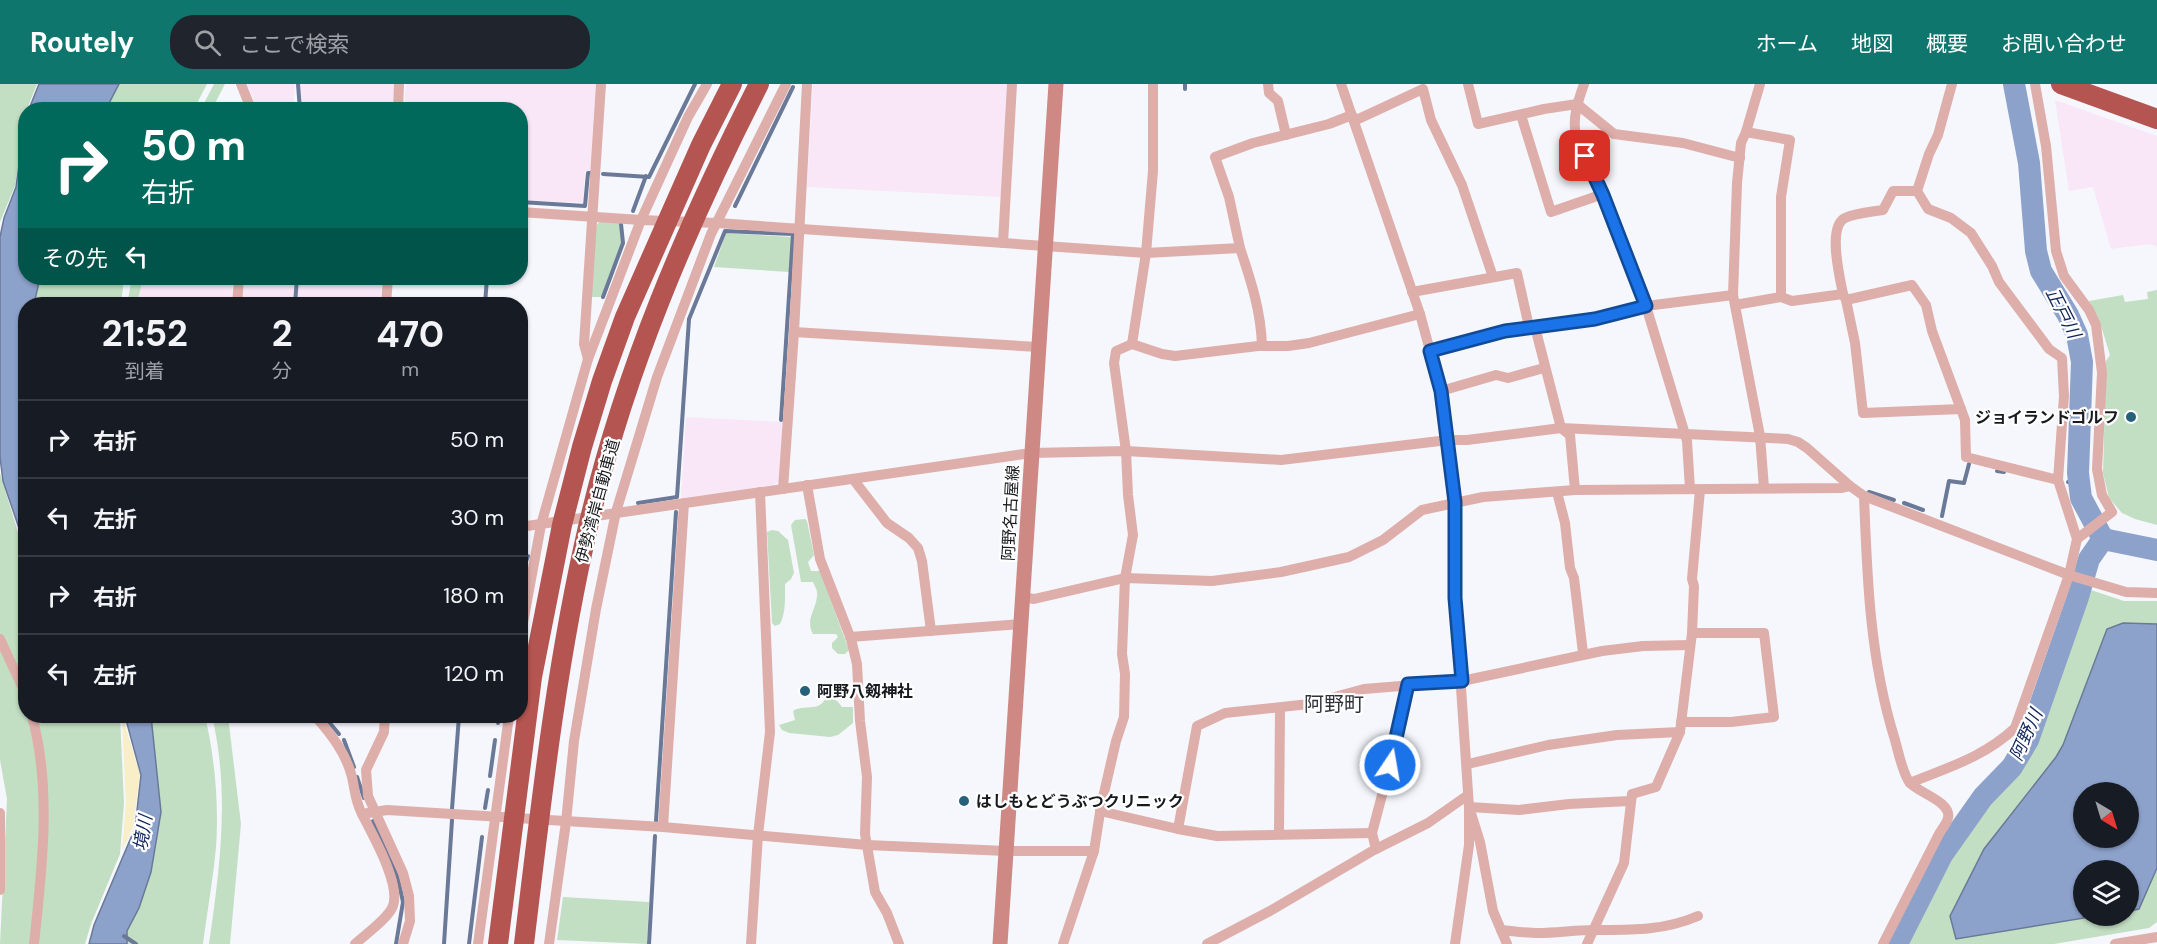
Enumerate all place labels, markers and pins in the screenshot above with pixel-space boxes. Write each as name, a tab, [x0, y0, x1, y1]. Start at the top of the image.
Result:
pin	[1559, 130, 1610, 181]
place label: ジョイランドゴルフ	[1975, 407, 2119, 428]
marker: ジョイランドゴルフ	[2124, 410, 2138, 424]
place label: 阿野八剱神社	[817, 681, 913, 702]
marker: 阿野八剱神社	[798, 684, 812, 698]
place label: はしもとどうぶつクリニック	[976, 791, 1184, 812]
marker: はしもとどうぶつクリニック	[957, 794, 971, 808]

